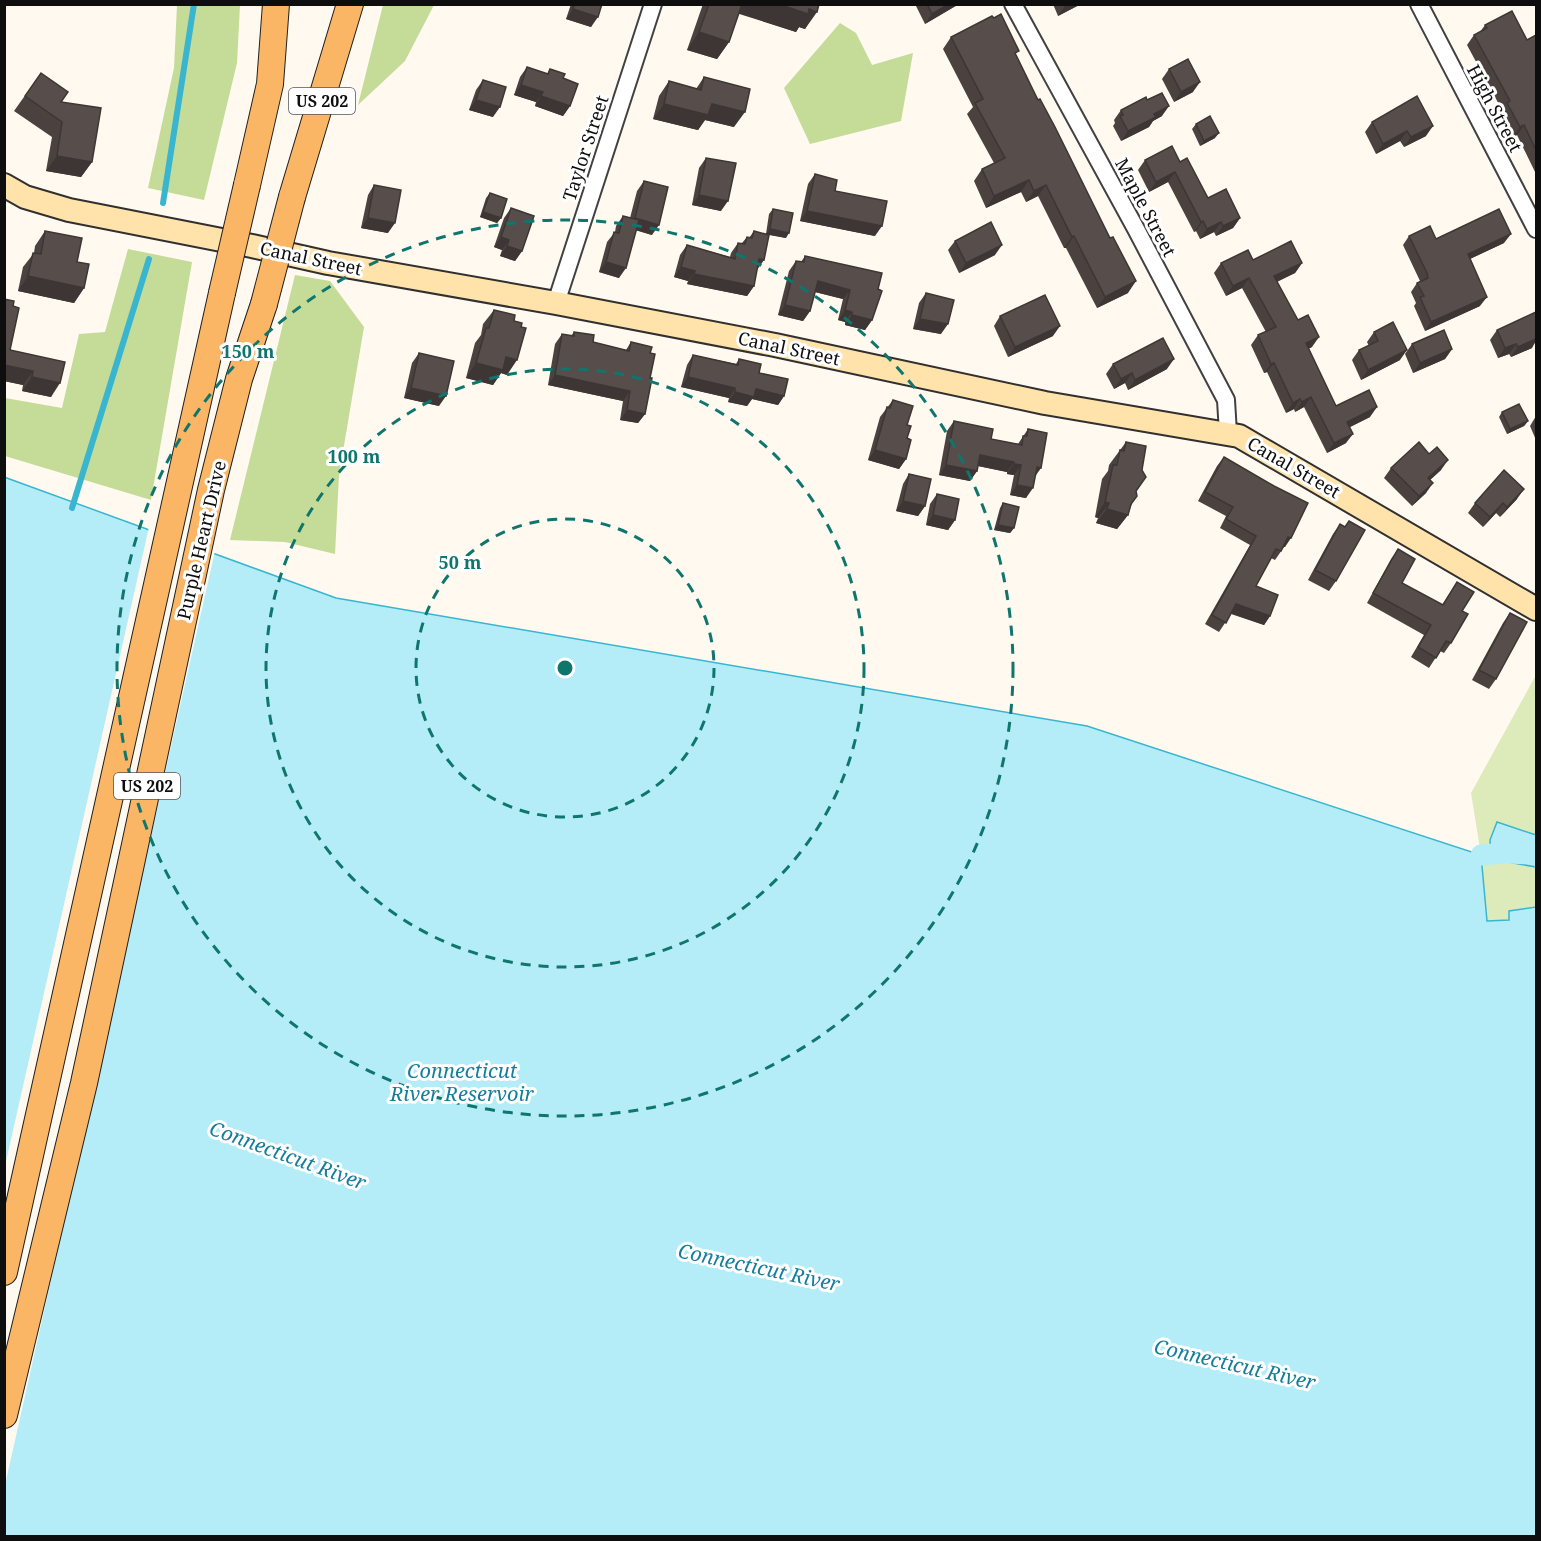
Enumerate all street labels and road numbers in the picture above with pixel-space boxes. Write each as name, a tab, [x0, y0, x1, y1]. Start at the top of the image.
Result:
street label: High Street	[1462, 60, 1528, 156]
road number: US 202	[289, 88, 355, 114]
street label: Taylor Street	[557, 92, 613, 204]
street label: Maple Street	[1110, 154, 1182, 260]
street label: Canal Street	[258, 236, 364, 280]
street label: Canal Street	[736, 326, 842, 370]
street label: Canal Street	[1243, 431, 1345, 503]
street label: Purple Heart Drive	[171, 458, 231, 622]
road number: US 202	[114, 773, 180, 799]

